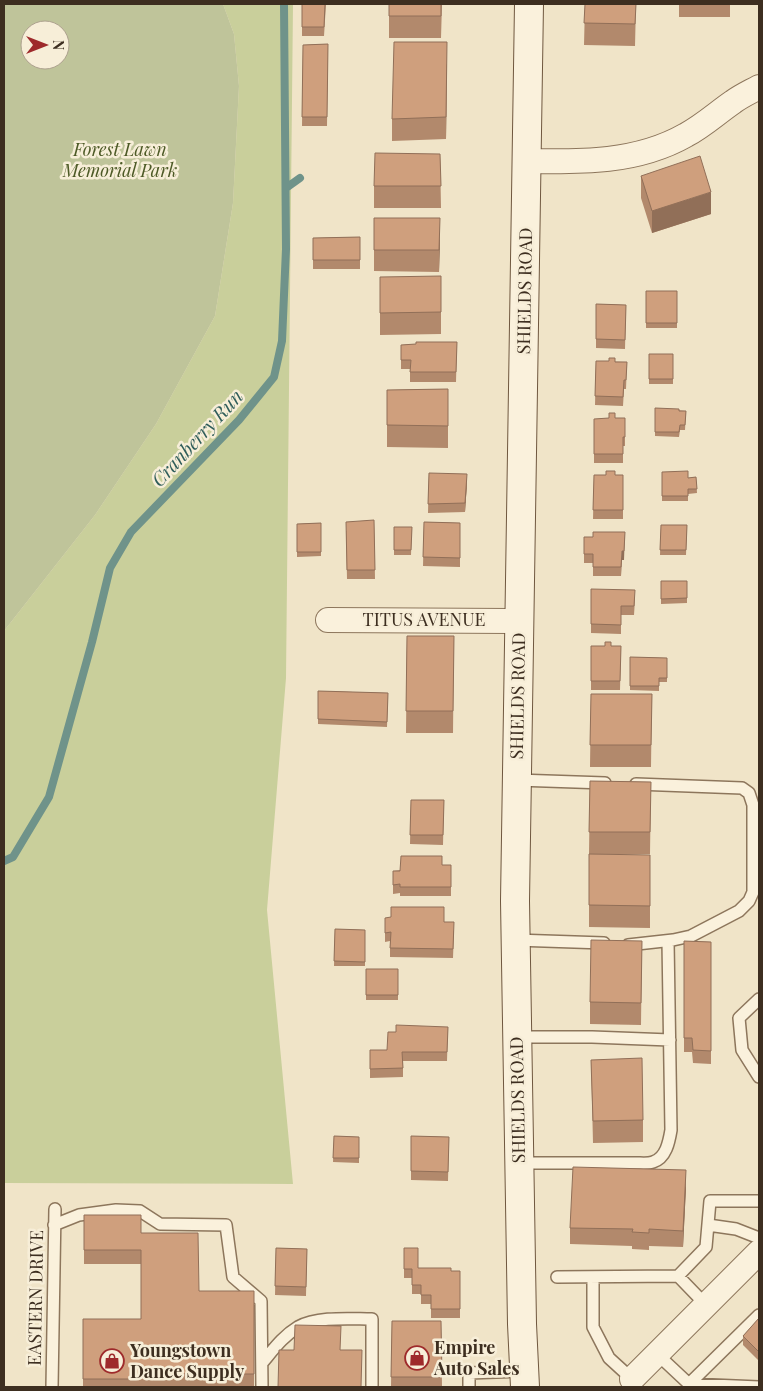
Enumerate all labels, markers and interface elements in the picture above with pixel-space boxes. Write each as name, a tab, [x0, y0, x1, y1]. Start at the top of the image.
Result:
north arrow	[20, 20, 70, 70]
text: N	[49, 40, 68, 50]
park label: Forest Lawn Memorial Park	[62, 137, 177, 182]
street label: SHIELDS ROAD	[511, 227, 537, 355]
water label: Cranberry Run	[145, 383, 248, 491]
street label: TITUS AVENUE	[362, 607, 486, 631]
street label: SHIELDS ROAD	[504, 632, 530, 760]
street label: SHIELDS ROAD	[504, 1036, 530, 1164]
street label: EASTERN DRIVE	[22, 1230, 48, 1366]
place label: Empire Auto Sales	[433, 1335, 520, 1380]
place label: Youngstown Dance Supply	[129, 1338, 245, 1383]
shop icon: Empire Auto Sales	[404, 1345, 430, 1371]
shop icon: Youngstown Dance Supply	[99, 1348, 125, 1374]

